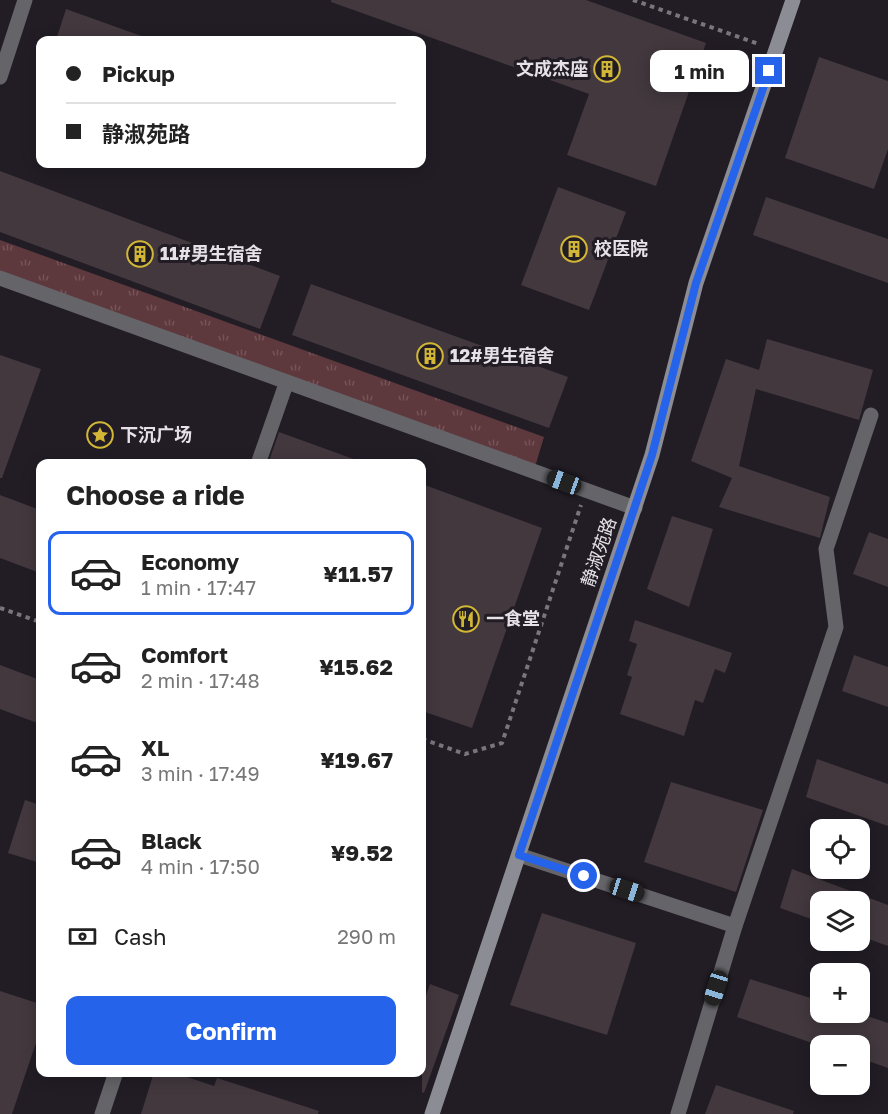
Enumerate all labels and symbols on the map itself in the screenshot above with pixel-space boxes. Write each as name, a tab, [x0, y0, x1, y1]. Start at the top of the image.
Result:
callout: 1 min	[649, 50, 748, 92]
building icon: 文成杰座	[592, 54, 622, 84]
place label: 文成杰座	[516, 57, 588, 79]
route end	[755, 57, 782, 84]
building icon: 校医院	[559, 234, 589, 264]
place label: 校医院	[594, 237, 648, 259]
building icon: 11#男生宿舍	[125, 239, 155, 269]
place label: 11#男生宿舍	[160, 242, 263, 264]
building icon: 12#男生宿舍	[415, 341, 445, 371]
place label: 12#男生宿舍	[450, 344, 555, 366]
place icon: 下沉广场	[85, 420, 115, 450]
place label: 下沉广场	[120, 423, 192, 445]
car	[544, 467, 584, 497]
street label: 静淑苑路	[576, 514, 620, 589]
restaurant icon: 一食堂	[451, 604, 481, 634]
place label: 一食堂	[486, 607, 540, 629]
route start	[570, 862, 597, 889]
car	[607, 876, 647, 904]
car	[702, 968, 730, 1008]

